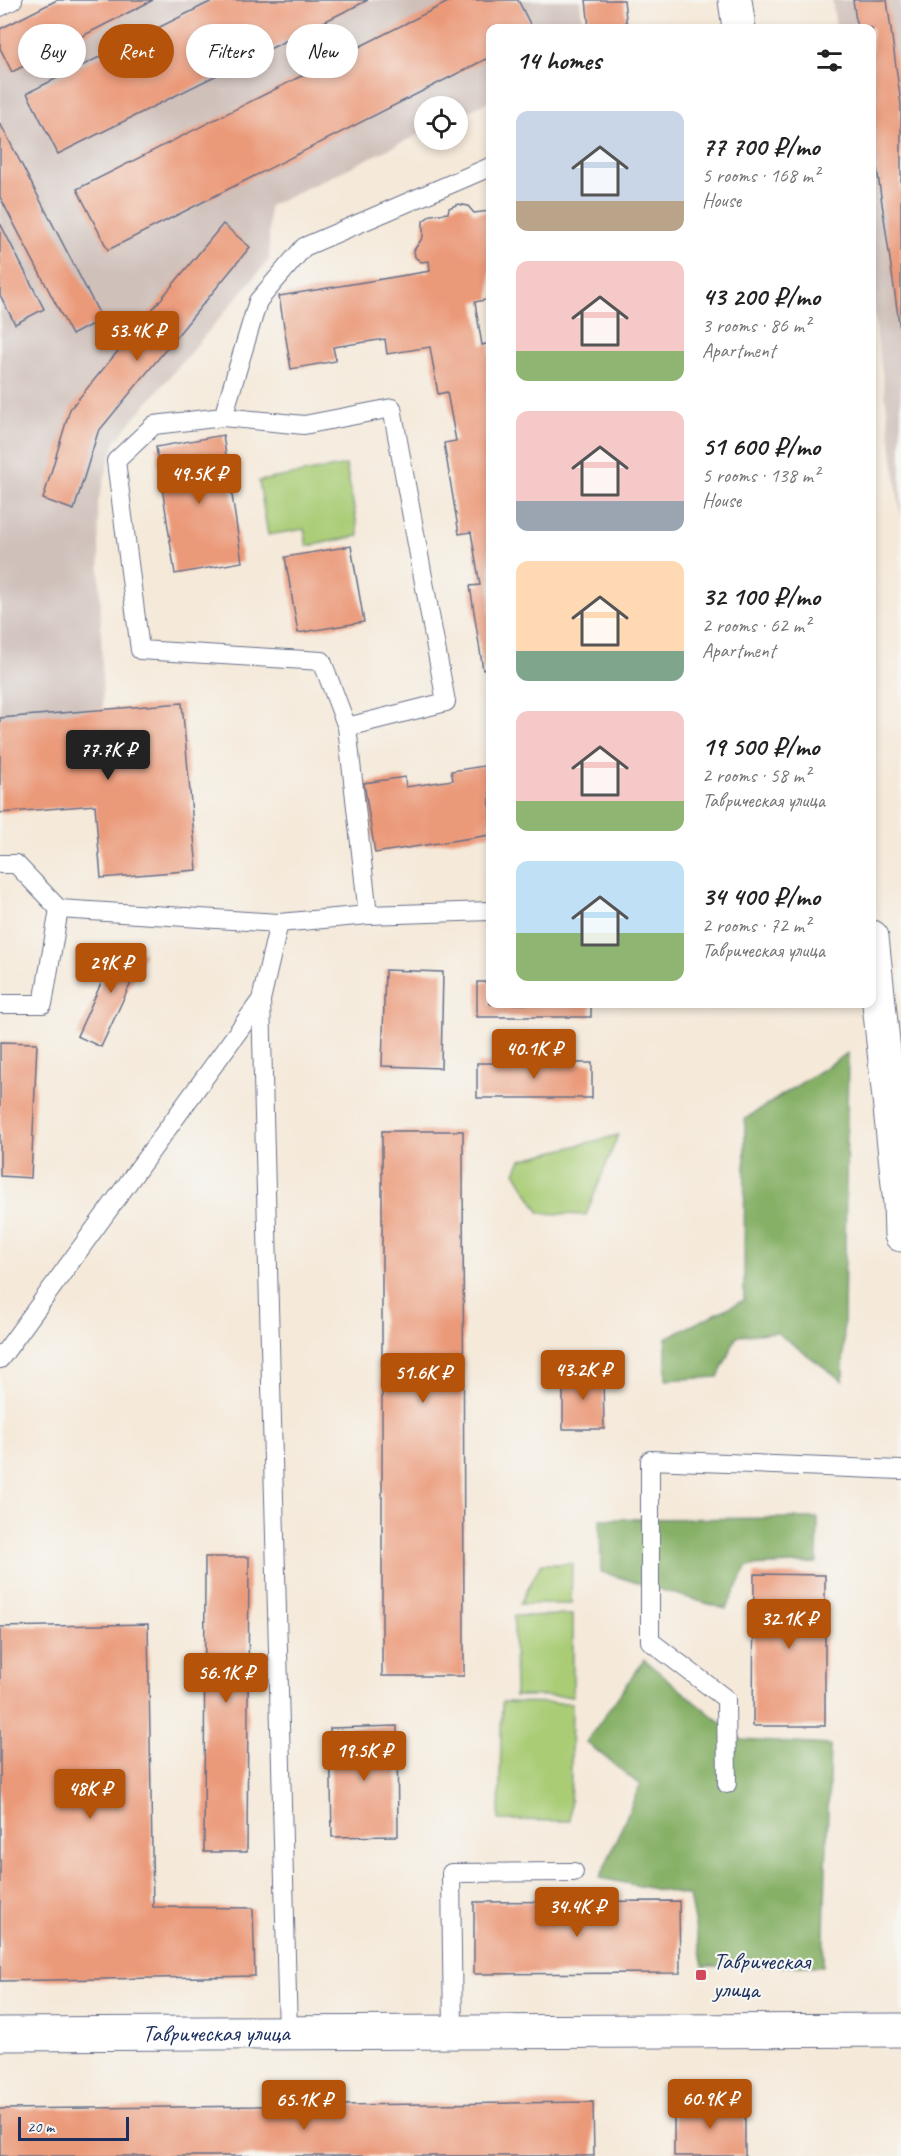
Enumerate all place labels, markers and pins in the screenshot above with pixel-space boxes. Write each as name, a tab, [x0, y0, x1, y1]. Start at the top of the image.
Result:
pin: 53.4K ₽	[82, 311, 192, 362]
pin: 49.5K ₽	[144, 454, 254, 505]
pin: 77.7K ₽	[53, 730, 163, 781]
pin: 29K ₽	[69, 943, 153, 994]
pin: 40.1K ₽	[479, 1029, 589, 1080]
pin: 43.2K ₽	[528, 1350, 638, 1401]
pin: 51.6K ₽	[368, 1353, 478, 1404]
pin: 32.1K ₽	[734, 1599, 844, 1650]
pin: 56.1K ₽	[171, 1653, 281, 1704]
pin: 19.5K ₽	[309, 1731, 419, 1782]
pin: 48K ₽	[48, 1769, 132, 1820]
pin: 34.4K ₽	[522, 1887, 632, 1938]
place label: Таврическая улица	[711, 1946, 812, 2004]
marker: Таврическая улица	[694, 1968, 708, 1982]
pin: 60.9K ₽	[655, 2079, 765, 2130]
pin: 65.1K ₽	[249, 2080, 359, 2131]

